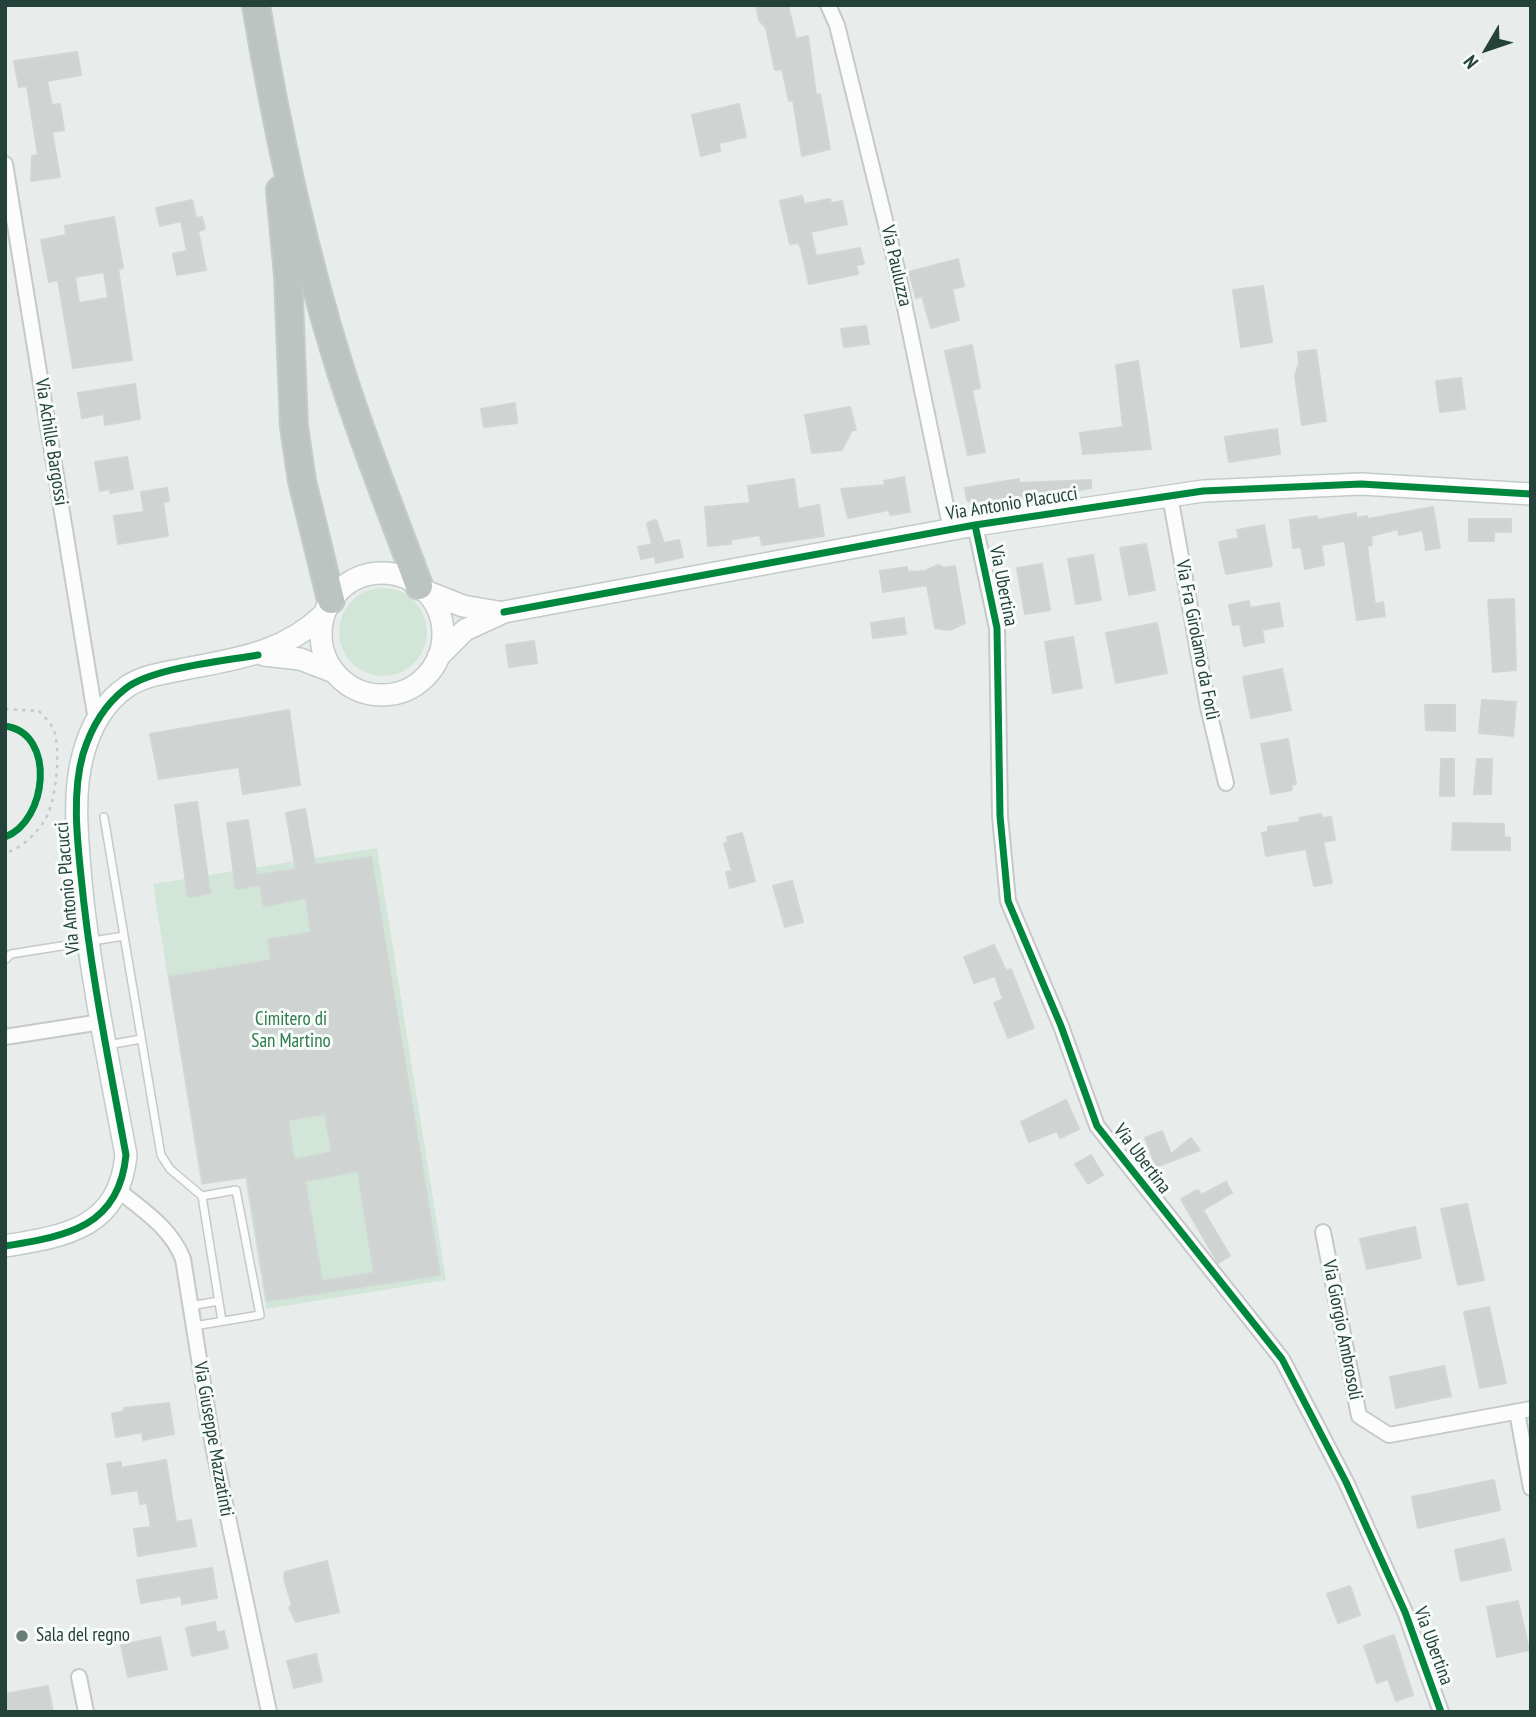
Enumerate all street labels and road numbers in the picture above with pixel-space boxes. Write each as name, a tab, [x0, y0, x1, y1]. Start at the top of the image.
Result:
street label: Via Pauluzza	[876, 223, 916, 309]
street label: Via Achille Bargossi	[30, 377, 72, 507]
street label: Via Antonio Placucci	[945, 482, 1079, 526]
street label: Via Ubertina	[984, 544, 1022, 628]
street label: Via Fra Girolamo da Forlì	[1170, 558, 1224, 722]
street label: Via Antonio Placucci	[51, 821, 85, 955]
street label: Via Ubertina	[1108, 1120, 1176, 1198]
street label: Via Giorgio Ambrosoli	[1317, 1258, 1367, 1402]
street label: Via Giuseppe Mazzatinti	[188, 1360, 238, 1518]
street label: Via Ubertina	[1408, 1604, 1458, 1688]

